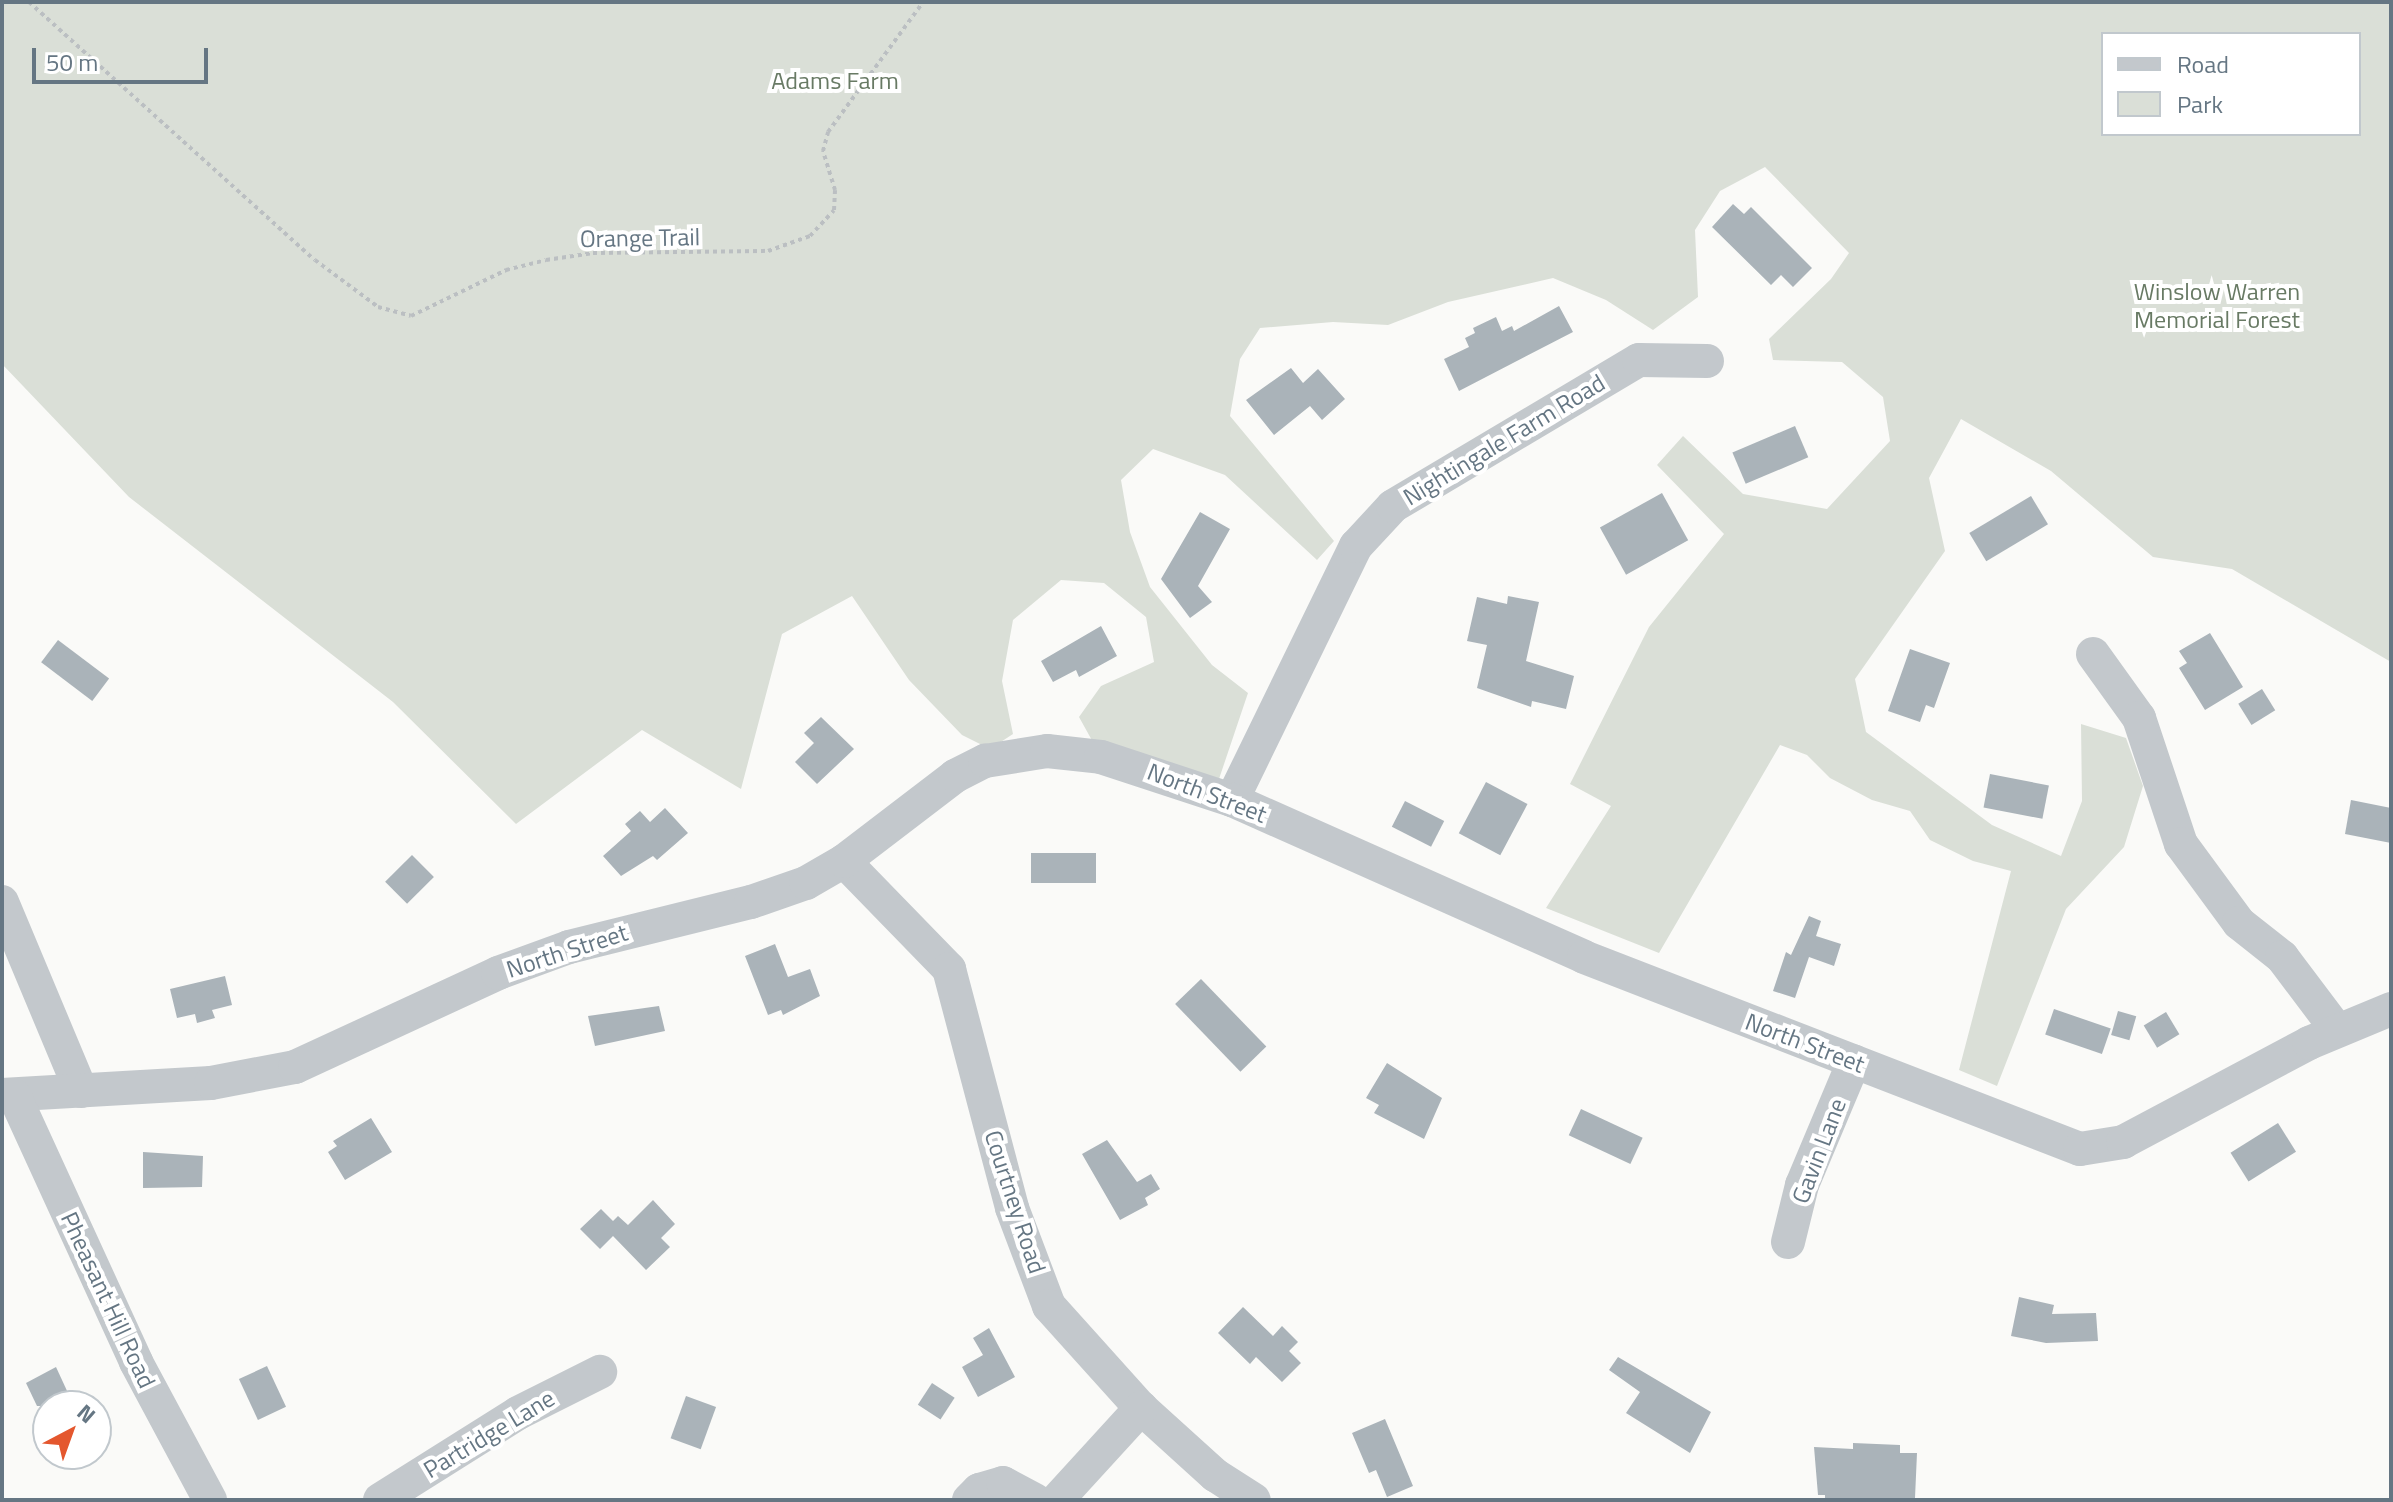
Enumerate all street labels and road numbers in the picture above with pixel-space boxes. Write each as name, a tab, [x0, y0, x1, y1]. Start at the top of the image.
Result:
street label: Orange Trail	[580, 223, 700, 253]
street label: Nightingale Farm Road	[1398, 368, 1610, 512]
street label: North Street	[1143, 757, 1271, 829]
street label: North Street	[503, 918, 631, 984]
street label: North Street	[1741, 1007, 1869, 1079]
street label: Gavin Lane	[1786, 1094, 1852, 1208]
street label: Courtney Road	[978, 1127, 1052, 1277]
street label: Pheasant Hill Road	[55, 1207, 161, 1393]
street label: Partridge Lane	[418, 1384, 560, 1484]

